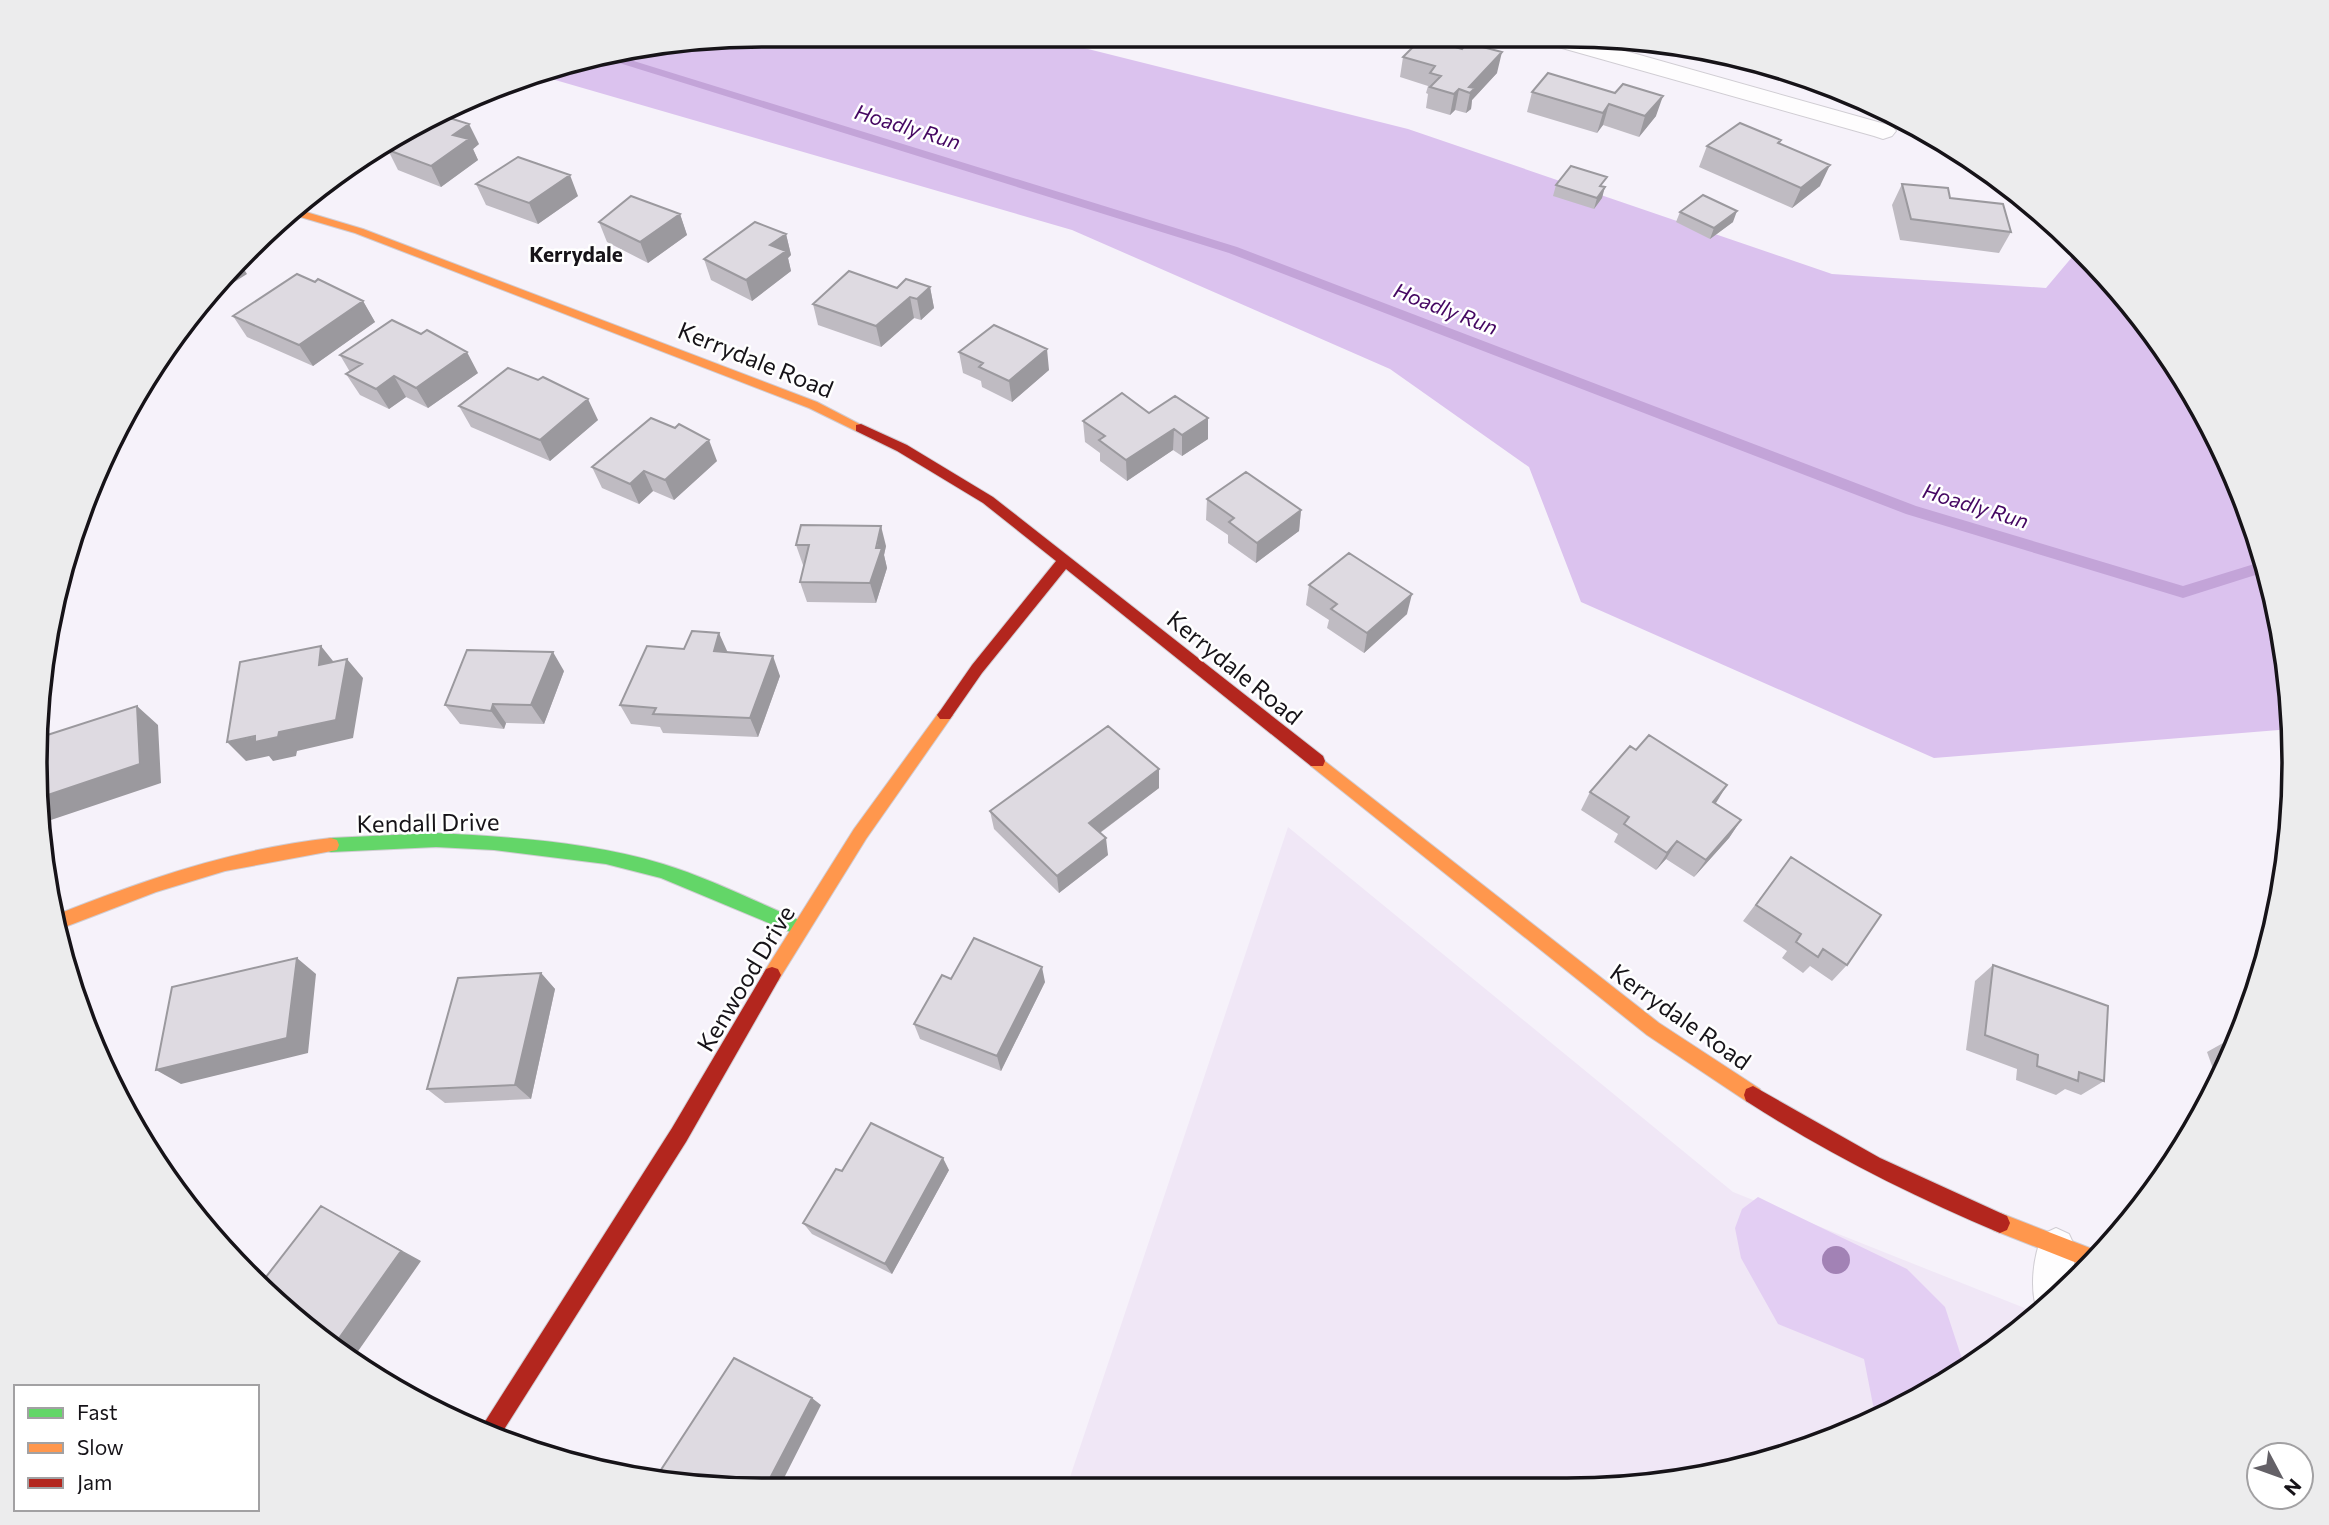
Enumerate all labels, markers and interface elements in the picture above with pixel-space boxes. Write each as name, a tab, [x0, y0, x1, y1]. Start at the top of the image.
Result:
water label: Hoadly Run	[852, 98, 964, 154]
district label: Kerrydale	[529, 241, 623, 266]
water label: Hoadly Run	[1390, 277, 1502, 339]
street label: Kerrydale Road	[674, 315, 838, 403]
water label: Hoadly Run	[1920, 477, 2032, 533]
street label: Kerrydale Road	[1162, 604, 1308, 730]
street label: Kendall Drive	[356, 806, 500, 838]
street label: Kenwood Drive	[690, 900, 800, 1056]
street label: Kerrydale Road	[1605, 957, 1757, 1075]
legend	[14, 1385, 259, 1511]
text: Fast	[77, 1399, 118, 1424]
text: Slow	[77, 1434, 124, 1459]
north arrow	[2245, 1441, 2315, 1511]
text: Jam	[77, 1469, 112, 1494]
text: N	[2280, 1475, 2307, 1500]

